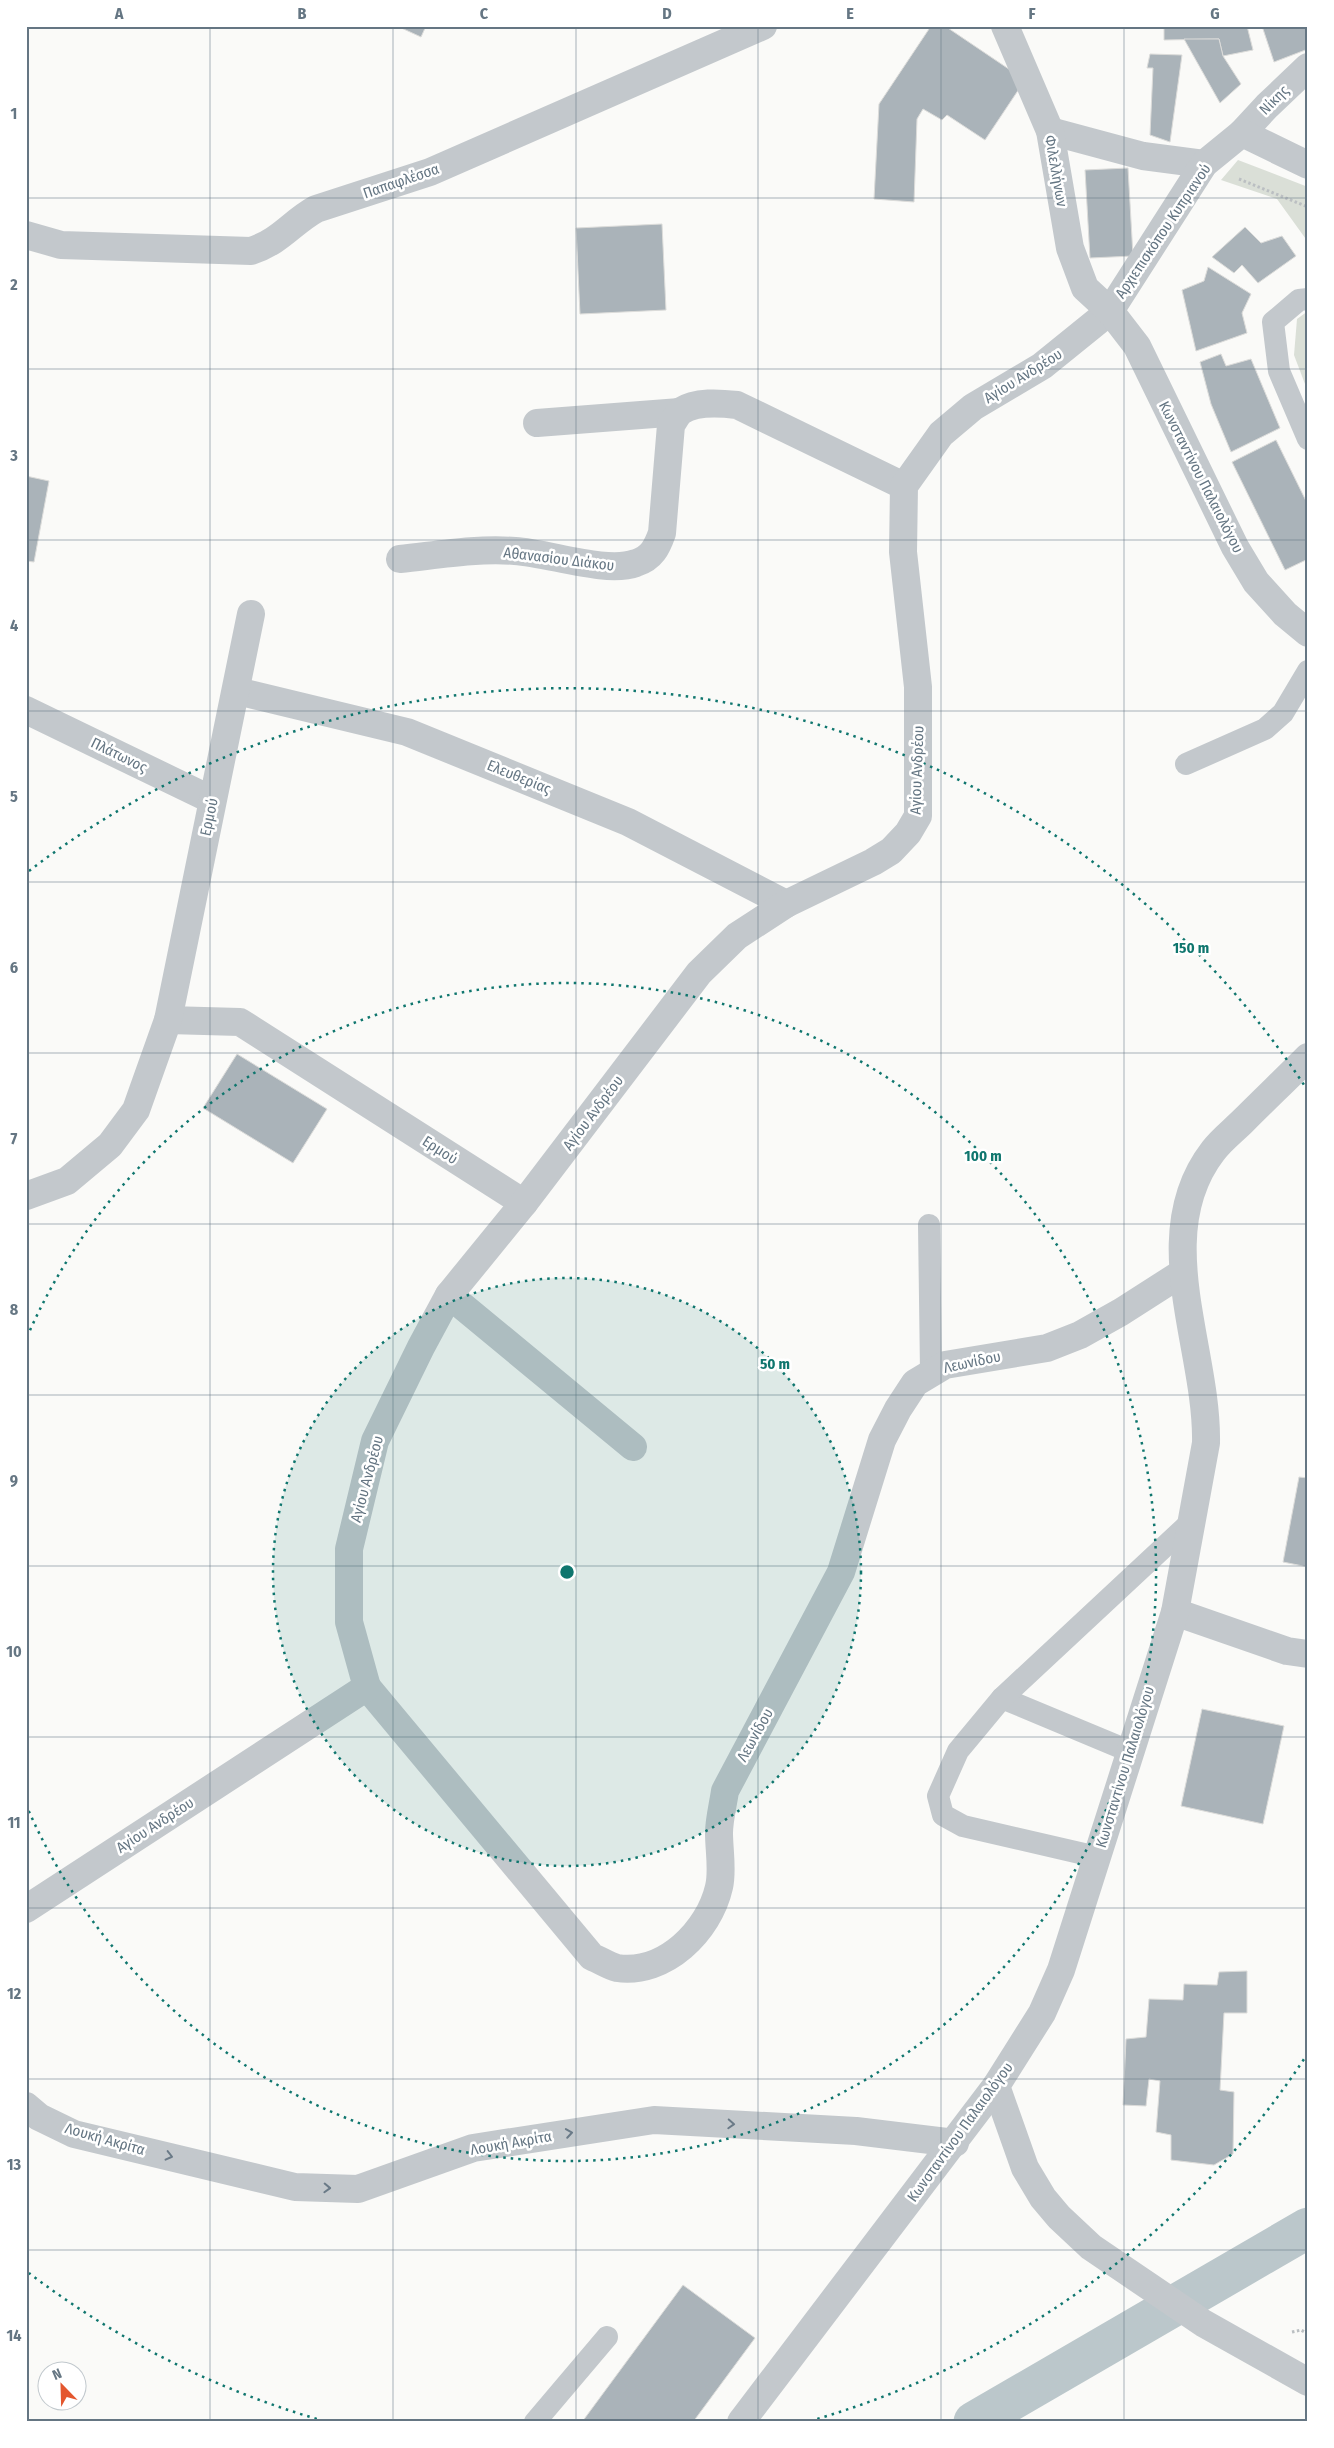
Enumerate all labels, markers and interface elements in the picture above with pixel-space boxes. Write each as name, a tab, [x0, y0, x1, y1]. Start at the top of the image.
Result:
text: A	[114, 4, 124, 23]
text: B	[298, 4, 307, 23]
text: C	[480, 4, 489, 23]
text: D	[662, 4, 672, 23]
text: E	[846, 4, 854, 23]
text: F	[1028, 4, 1036, 23]
text: G	[1210, 4, 1220, 23]
street label: Νίκης	[1256, 81, 1293, 118]
text: 1	[11, 104, 17, 123]
street label: Φιλελλήνων	[1041, 134, 1071, 209]
street label: Παπαφλέσσα	[361, 160, 441, 202]
street label: Αρχιεπισκόπου Κυπριανού	[1111, 160, 1215, 302]
text: 2	[9, 275, 18, 294]
street label: Αγίου Ανδρέου	[980, 345, 1066, 407]
street label: Κωνσταντίνου Παλαιολόγου	[1155, 398, 1247, 556]
text: 3	[9, 446, 18, 465]
street label: Αθανασίου Διάκου	[503, 543, 615, 575]
text: 4	[10, 616, 18, 635]
street label: Αγίου Ανδρέου	[906, 725, 928, 815]
street label: Πλάτωνος	[88, 734, 151, 777]
street label: Ελευθερίας	[484, 756, 554, 798]
text: 5	[10, 787, 18, 806]
street label: Ερμού	[196, 796, 222, 838]
text: 150 m	[1173, 939, 1209, 957]
text: 6	[10, 958, 18, 977]
street label: Αγίου Ανδρέου	[559, 1072, 627, 1154]
text: 7	[11, 1129, 18, 1148]
street label: Ερμού	[419, 1132, 461, 1168]
text: 100 m	[964, 1147, 1002, 1165]
text: 8	[10, 1300, 19, 1319]
street label: Λεωνίδου	[942, 1347, 1002, 1377]
text: 50 m	[760, 1355, 790, 1373]
street label: Αγίου Ανδρέου	[347, 1434, 387, 1524]
text: 9	[10, 1471, 18, 1490]
centre of rings	[558, 1563, 576, 1581]
text: 10	[6, 1642, 22, 1661]
street label: Κωνσταντίνου Παλαιολόγου	[1092, 1684, 1158, 1850]
street label: Λεωνίδου	[733, 1705, 777, 1765]
street label: Αγίου Ανδρέου	[113, 1793, 197, 1857]
text: 11	[7, 1813, 21, 1832]
text: 12	[7, 1984, 22, 2003]
street label: Κωνσταντίνου Παλαιολόγου	[903, 2059, 1017, 2205]
street label: Λουκή Ακρίτα	[63, 2119, 147, 2159]
one-way arrow	[727, 2119, 735, 2130]
street label: Λουκή Ακρίτα	[469, 2127, 553, 2159]
one-way arrow	[565, 2129, 574, 2139]
one-way arrow	[164, 2150, 173, 2161]
text: 13	[7, 2155, 22, 2174]
one-way arrow	[324, 2183, 332, 2193]
text: 14	[7, 2326, 22, 2345]
north arrow	[38, 2360, 88, 2410]
text: N	[50, 2365, 64, 2384]

